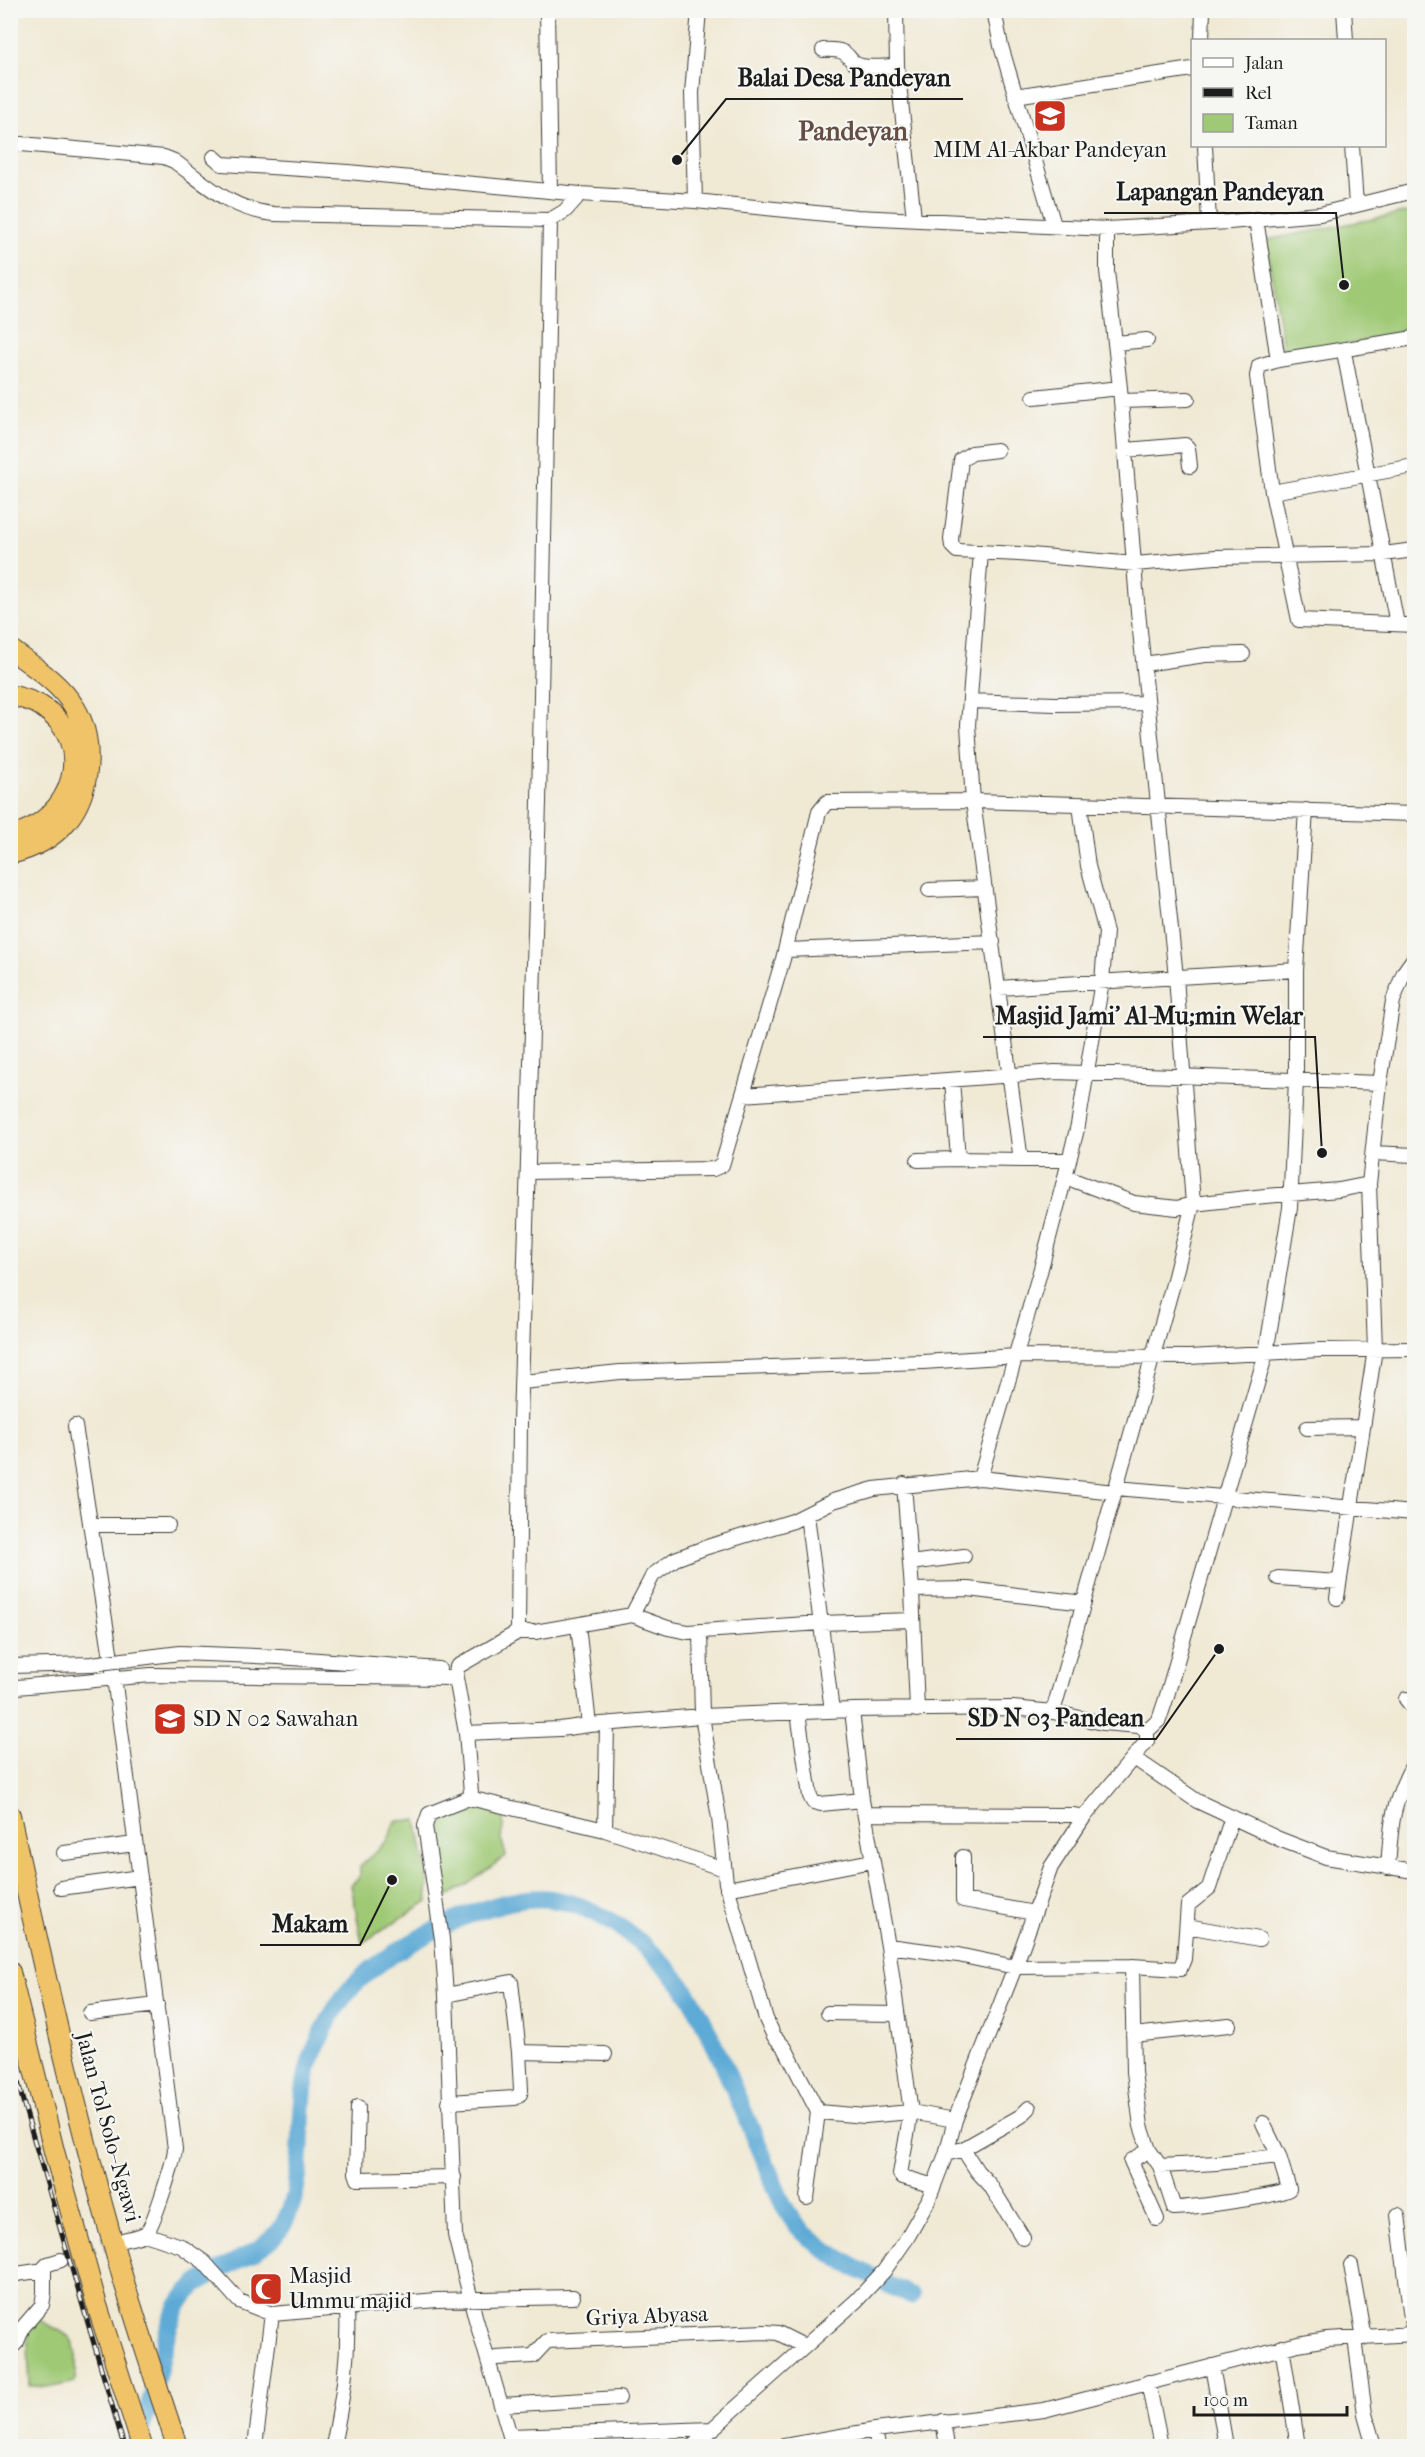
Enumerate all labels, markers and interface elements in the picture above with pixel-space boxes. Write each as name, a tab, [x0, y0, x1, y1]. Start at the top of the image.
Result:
legend	[1191, 39, 1386, 147]
text: Jalan	[1243, 53, 1284, 74]
callout: Balai Desa Pandeyan	[726, 57, 963, 99]
text: Balai Desa Pandeyan	[737, 64, 952, 92]
text: Rel	[1245, 83, 1272, 104]
school or university icon: MIM Al-Akbar Pandeyan	[1032, 98, 1068, 134]
text: Taman	[1245, 113, 1298, 134]
district label: Pandeyan	[798, 116, 909, 147]
place label: MIM Al-Akbar Pandeyan	[933, 137, 1167, 163]
callout: Lapangan Pandeyan	[1104, 171, 1336, 213]
text: Lapangan Pandeyan	[1116, 178, 1325, 206]
callout: Masjid Jami' Al-Mu;min Welar	[983, 995, 1315, 1037]
text: Masjid Jami' Al-Mu;min Welar	[995, 1002, 1304, 1030]
callout: SD N 03 Pandean	[956, 1697, 1156, 1739]
school or university icon: SD N 02 Sawahan	[152, 1701, 188, 1737]
text: SD N 03 Pandean	[968, 1704, 1145, 1732]
place label: SD N 02 Sawahan	[193, 1706, 358, 1732]
callout: Makam	[260, 1903, 360, 1945]
text: Makam	[272, 1910, 349, 1938]
street label: Jalan Tol Solo–Ngawi	[70, 2027, 146, 2225]
place label: Masjid Ummu majid	[289, 2263, 413, 2314]
mosque icon: Masjid Ummu majid	[248, 2271, 284, 2307]
street label: Griya Abyasa	[585, 2301, 709, 2331]
scale bar	[1194, 2379, 1347, 2417]
text: 100 m	[1203, 2390, 1248, 2411]

